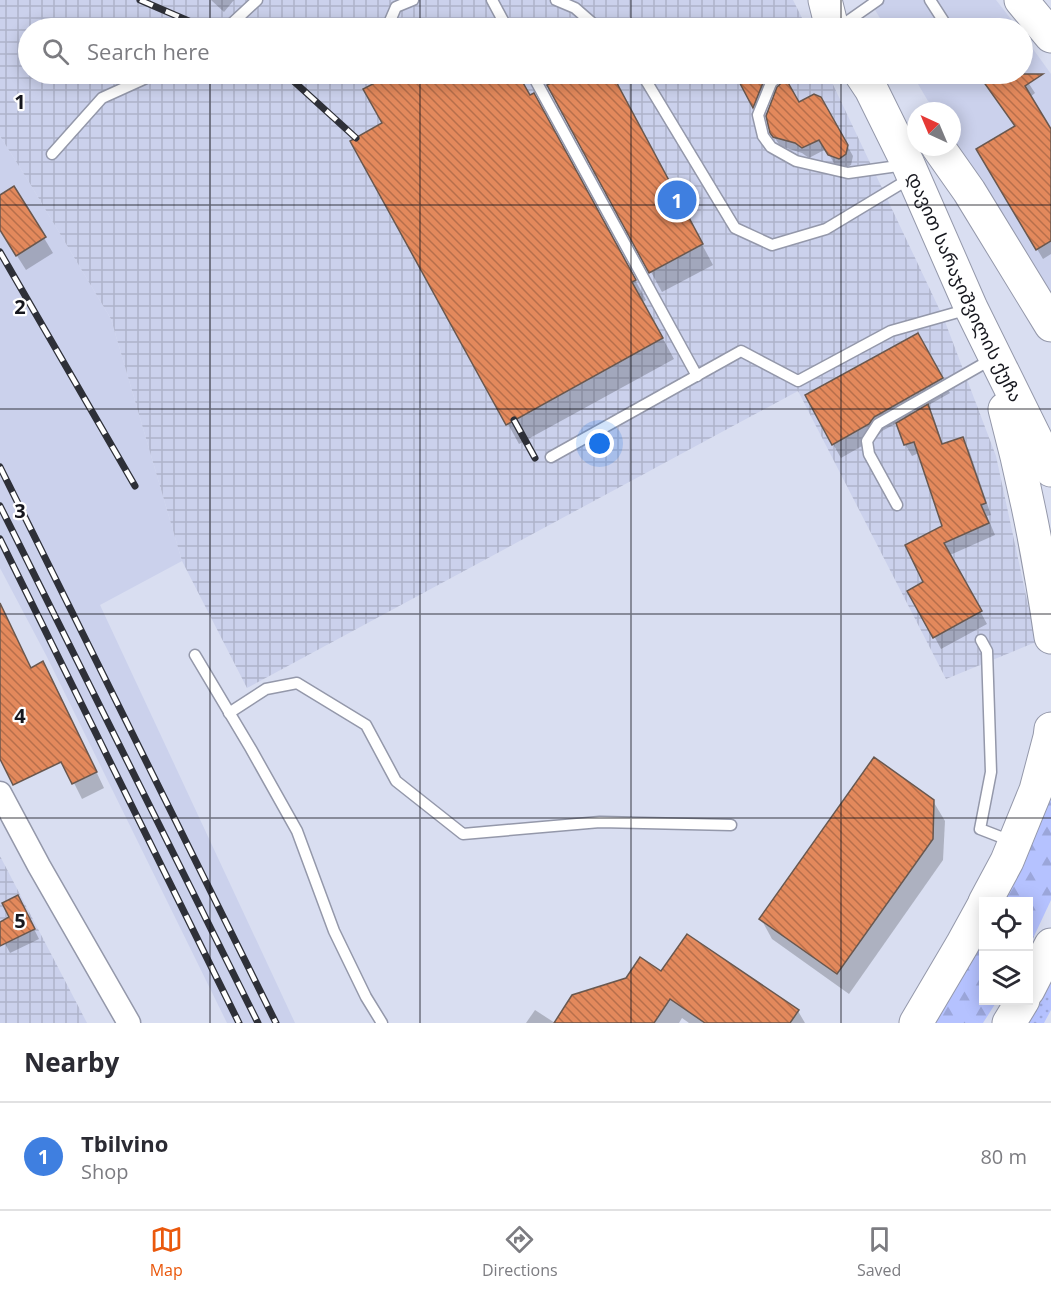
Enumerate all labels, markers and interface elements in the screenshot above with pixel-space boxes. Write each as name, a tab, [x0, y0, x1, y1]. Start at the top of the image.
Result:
search box	[18, 18, 1033, 84]
icon: search	[39, 35, 72, 68]
text: Search here	[87, 36, 210, 66]
text: 1	[14, 88, 26, 115]
north arrow	[907, 102, 961, 156]
street label: დავით სარაჯიშვილის ქუჩა	[902, 168, 1028, 406]
pin: 1	[658, 178, 696, 222]
text: 2	[14, 293, 26, 320]
your location	[585, 429, 614, 458]
text: 3	[14, 497, 26, 524]
text: 4	[14, 702, 26, 729]
map controls	[979, 897, 1033, 1005]
button: locate	[979, 897, 1033, 951]
text: 5	[14, 907, 26, 934]
button: layers	[979, 951, 1033, 1005]
text: Nearby	[24, 1044, 119, 1080]
text: Tbilvino	[81, 1128, 168, 1158]
text: 1	[38, 1143, 49, 1170]
text: 80 m	[980, 1143, 1027, 1170]
text: Shop	[81, 1158, 129, 1185]
tab: Map	[150, 1223, 183, 1281]
tab: Directions	[482, 1223, 558, 1281]
tab: Saved	[857, 1223, 901, 1281]

